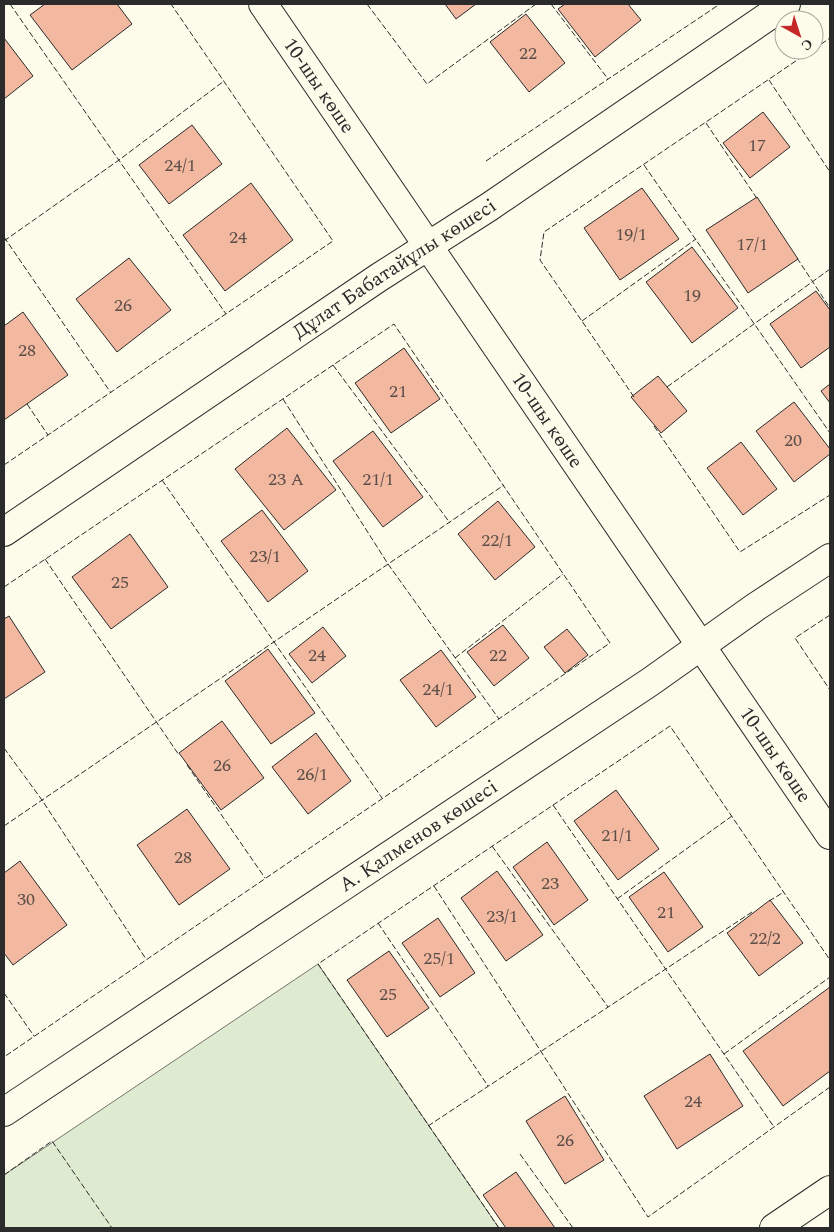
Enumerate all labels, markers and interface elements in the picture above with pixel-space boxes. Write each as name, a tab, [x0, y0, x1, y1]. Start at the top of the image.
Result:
north arrow	[774, 10, 824, 60]
street label: 10-шы көше	[275, 32, 362, 140]
text: С	[796, 33, 817, 56]
house number: 22	[519, 40, 537, 67]
house number: 17	[748, 132, 766, 159]
house number: 24/1	[164, 152, 196, 179]
street label: Дұлат Бабатайұлы көшесі	[287, 191, 503, 347]
house number: 19/1	[615, 221, 647, 248]
house number: 24	[229, 224, 247, 251]
house number: 17/1	[736, 231, 768, 258]
house number: 19	[683, 282, 701, 309]
house number: 26	[114, 292, 132, 319]
house number: 28	[18, 337, 36, 364]
street label: 10-шы көше	[504, 366, 591, 474]
house number: 21	[389, 378, 407, 405]
house number: 20	[784, 427, 802, 454]
house number: 23 А	[268, 466, 304, 493]
house number: 21/1	[362, 466, 394, 493]
house number: 22/1	[481, 527, 513, 554]
house number: 23/1	[249, 543, 281, 570]
house number: 25	[111, 569, 129, 596]
house number: 24	[308, 642, 326, 669]
house number: 22	[489, 642, 507, 669]
house number: 24/1	[422, 676, 454, 703]
street label: 10-шы көше	[732, 701, 819, 809]
house number: 26	[213, 752, 231, 779]
house number: 26/1	[296, 761, 328, 788]
street label: А. Қалменов көшесі	[333, 772, 504, 900]
house number: 21/1	[601, 822, 633, 849]
house number: 28	[174, 844, 192, 871]
house number: 23	[541, 870, 559, 897]
house number: 30	[17, 886, 35, 913]
house number: 21	[657, 899, 675, 926]
house number: 23/1	[486, 903, 518, 930]
house number: 22/2	[749, 925, 781, 952]
house number: 25/1	[423, 945, 455, 972]
house number: 25	[379, 981, 397, 1008]
house number: 24	[684, 1088, 702, 1115]
house number: 26	[556, 1127, 574, 1154]

